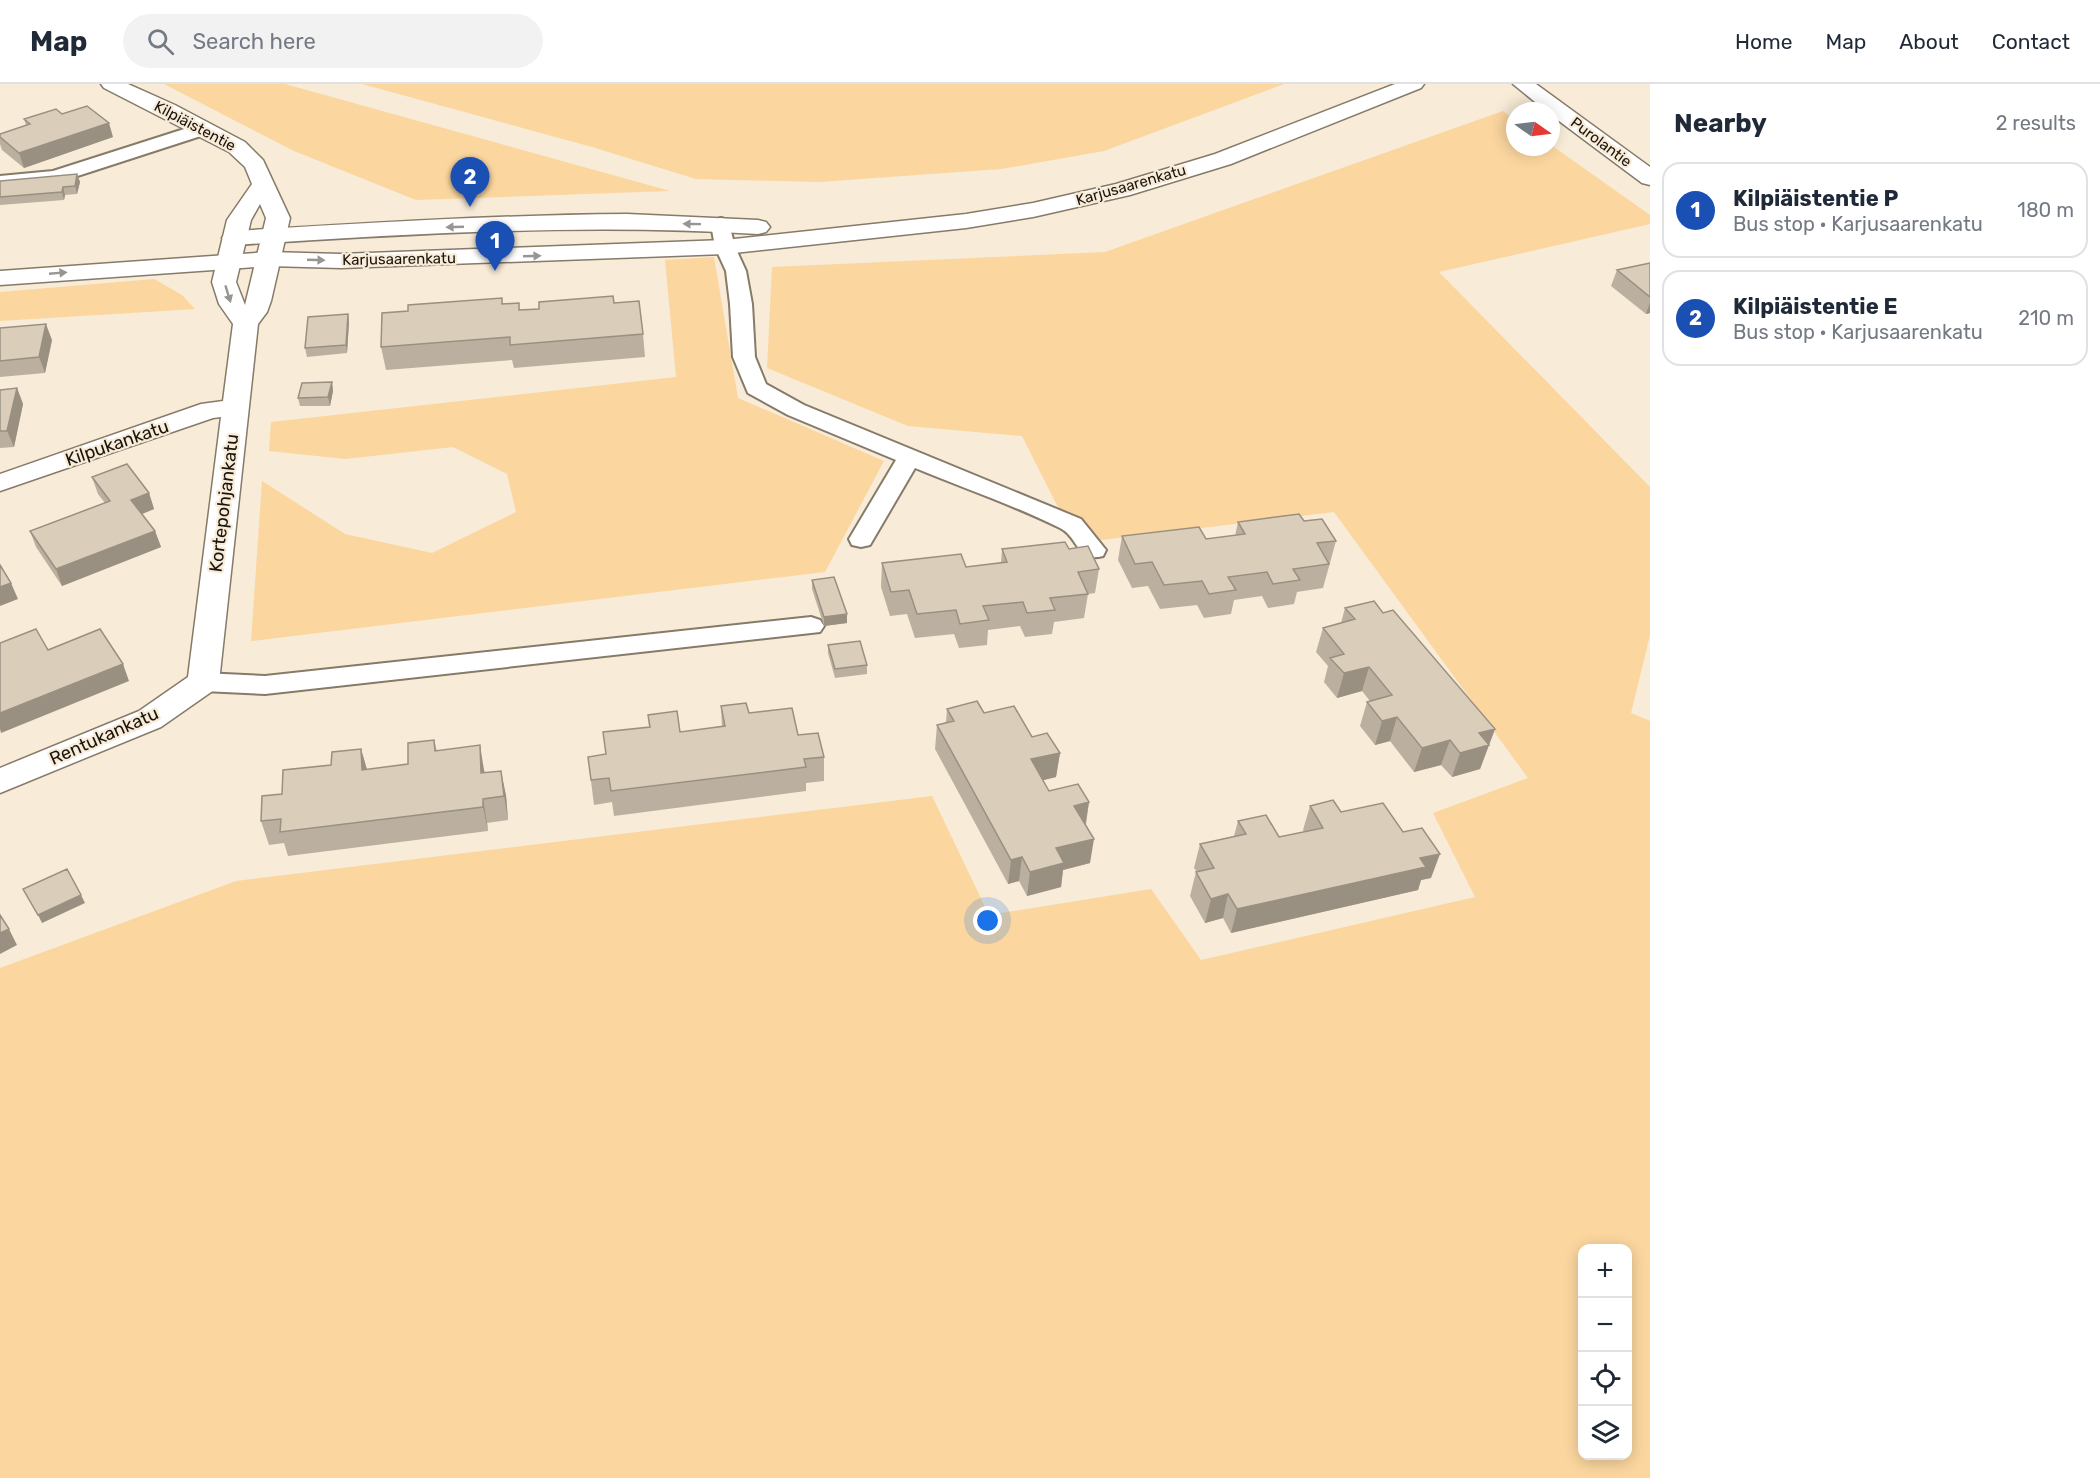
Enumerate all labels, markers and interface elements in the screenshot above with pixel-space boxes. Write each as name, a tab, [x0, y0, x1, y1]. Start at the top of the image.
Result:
search box	[123, 14, 543, 68]
text: Map	[30, 25, 87, 58]
icon: search	[144, 25, 177, 58]
text: Search here	[192, 28, 316, 55]
text: Home	[1735, 29, 1792, 54]
text: Map	[1825, 29, 1866, 54]
text: About	[1899, 29, 1959, 54]
text: Contact	[1992, 29, 2070, 54]
street label: Kilpiäistentie	[151, 97, 239, 155]
north arrow	[1506, 102, 1560, 156]
text: Nearby	[1674, 108, 1767, 139]
text: 2 results	[1996, 111, 2076, 135]
street label: Purolantie	[1567, 113, 1635, 171]
pin: 2	[450, 158, 490, 207]
street label: Karjusaarenkatu	[1074, 161, 1188, 209]
text: Kilpiäistentie P	[1733, 185, 1898, 212]
text: 1	[1691, 198, 1700, 222]
text: 180 m	[2017, 198, 2074, 222]
text: Bus stop · Karjusaarenkatu	[1733, 212, 1983, 236]
one-way arrow	[683, 219, 702, 229]
one-way arrow	[446, 222, 465, 232]
pin: 1	[476, 222, 514, 271]
street label: Karjusaarenkatu	[342, 249, 456, 269]
one-way arrow	[522, 251, 541, 260]
one-way arrow	[306, 255, 325, 265]
one-way arrow	[49, 268, 68, 278]
one-way arrow	[224, 286, 233, 304]
text: Kilpiäistentie E	[1733, 293, 1897, 320]
text: 2	[1689, 306, 1702, 330]
text: 210 m	[2018, 306, 2074, 330]
text: Bus stop · Karjusaarenkatu	[1733, 320, 1983, 344]
street label: Kilpukankatu	[62, 415, 172, 471]
street label: Kortepohjankatu	[205, 433, 243, 573]
street label: Rentukankatu	[46, 702, 162, 770]
your location	[973, 906, 1002, 935]
map controls	[1578, 1244, 1632, 1460]
button: +	[1578, 1244, 1632, 1298]
button: −	[1578, 1298, 1632, 1352]
button: locate	[1578, 1352, 1632, 1406]
button: layers	[1578, 1406, 1632, 1460]

